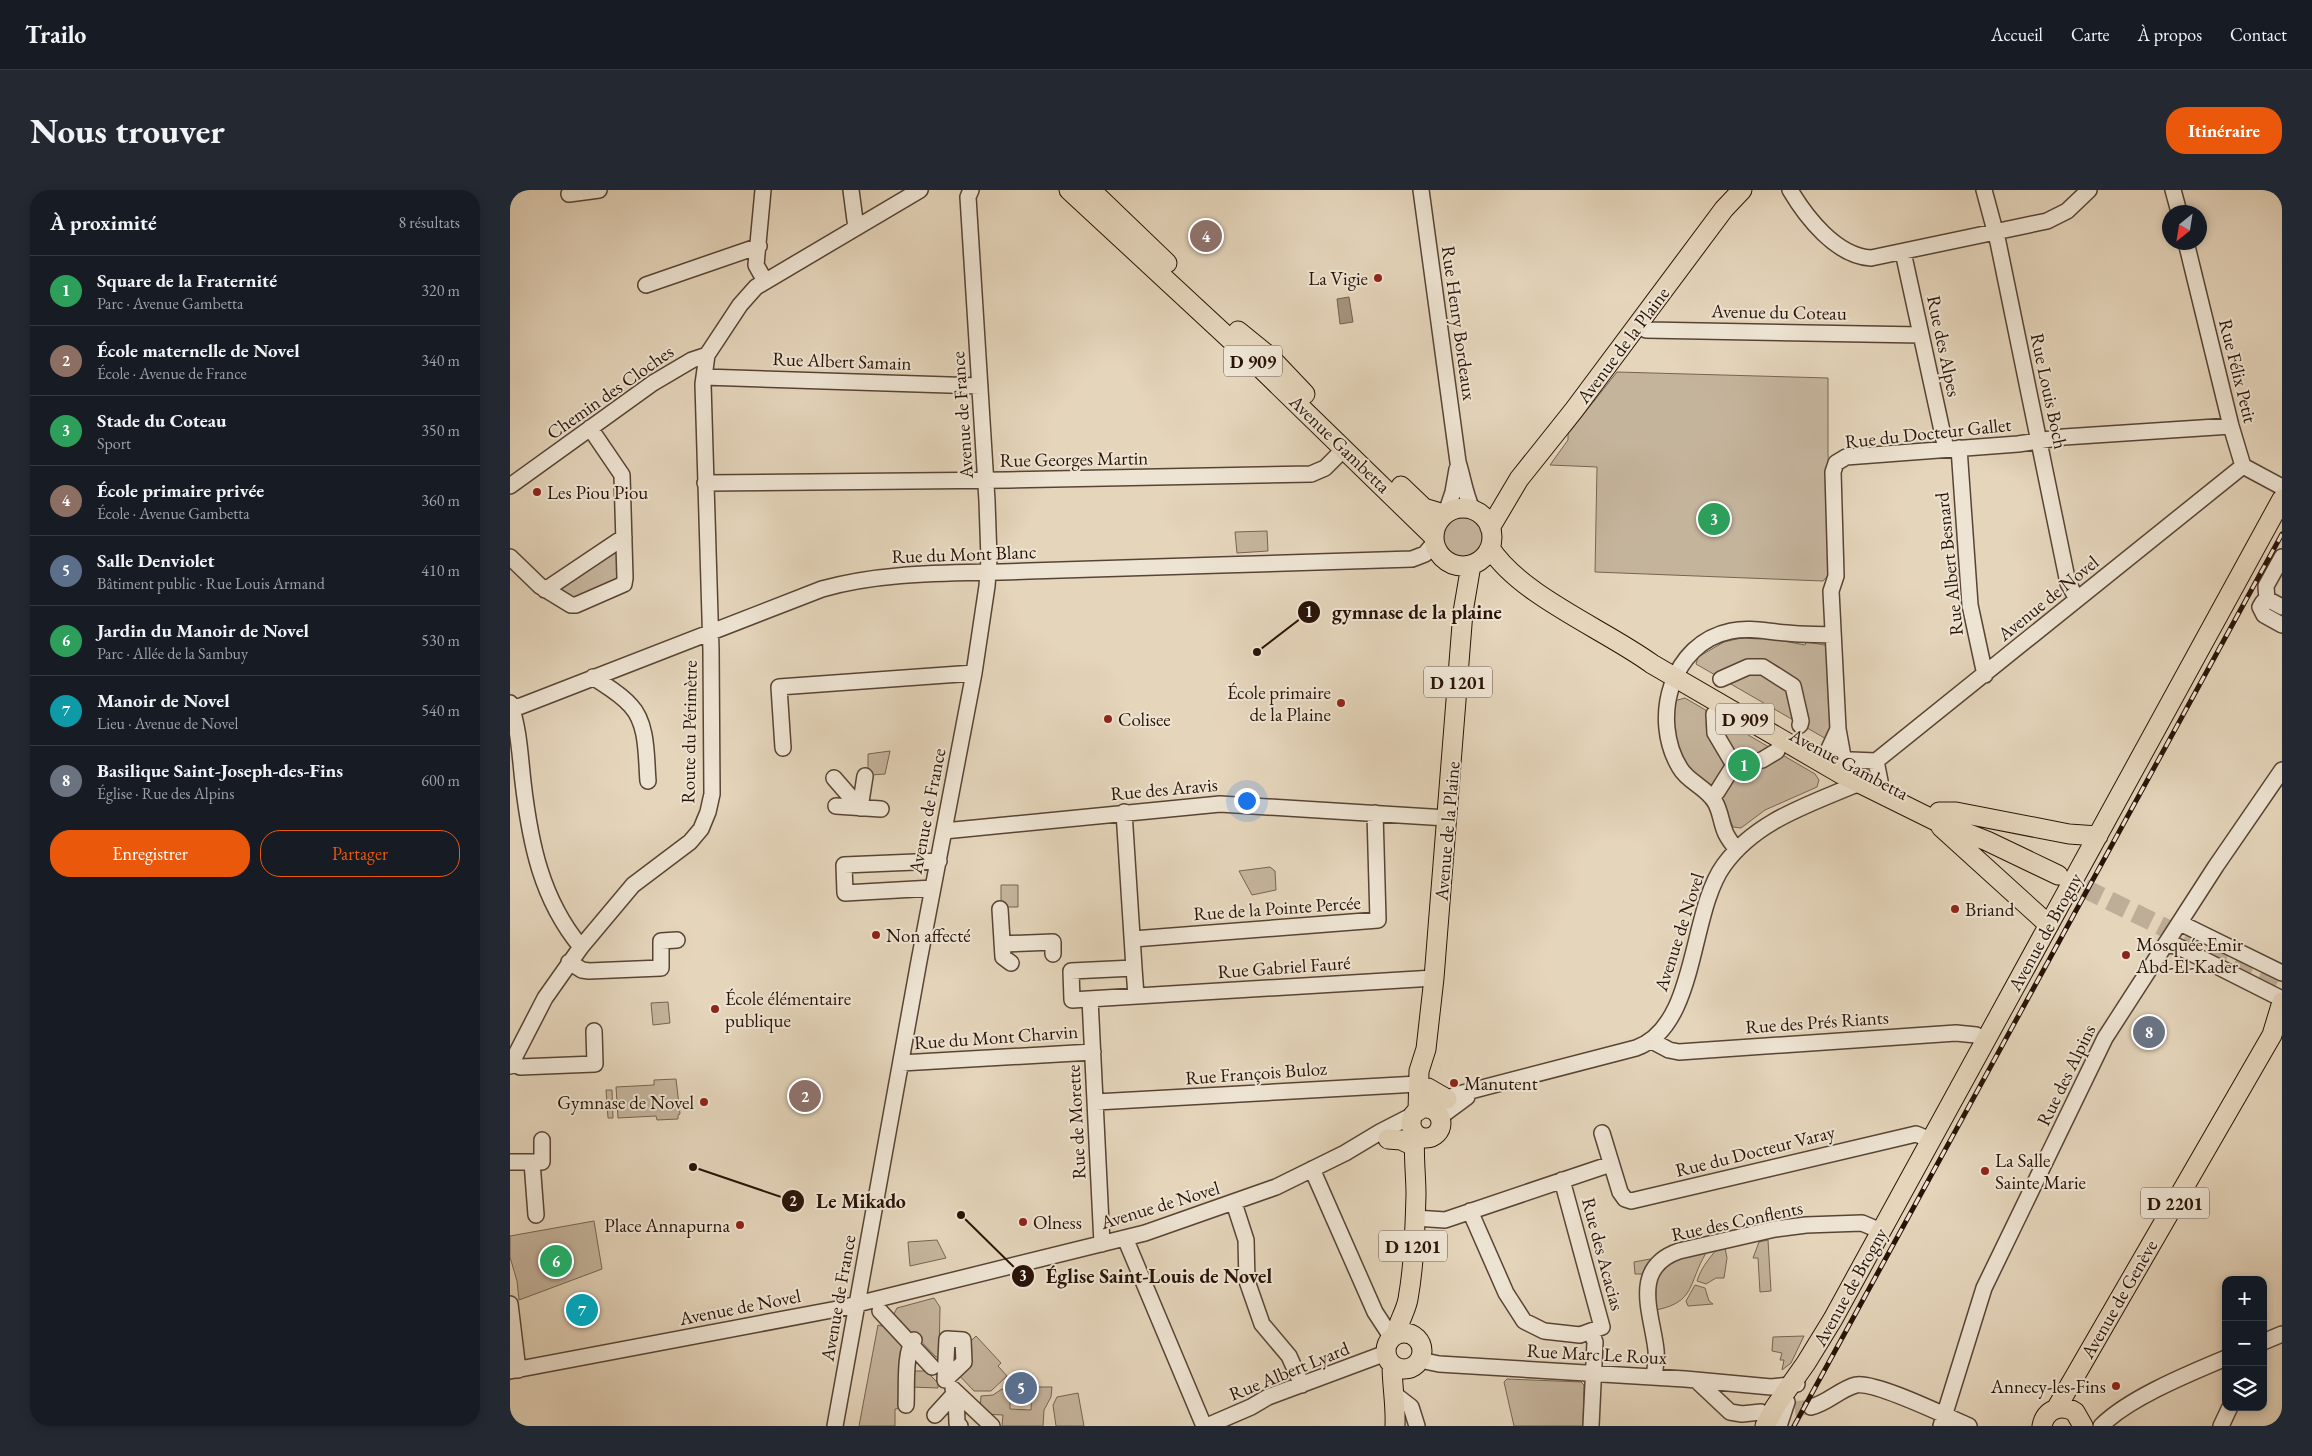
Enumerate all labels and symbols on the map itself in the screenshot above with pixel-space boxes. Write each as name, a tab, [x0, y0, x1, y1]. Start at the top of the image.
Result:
north arrow	[2162, 205, 2207, 250]
pin: 4	[1190, 217, 1222, 255]
street label: Rue Henry Bordeaux	[1436, 244, 1482, 403]
place label: La Vigie	[1308, 266, 1368, 291]
marker: La Vigie	[1372, 272, 1384, 284]
street label: Avenue de la Plaine	[1570, 282, 1675, 409]
street label: Rue des Alpes	[1921, 293, 1967, 399]
street label: Avenue du Coteau	[1710, 298, 1847, 326]
street label: Rue Félix Petit	[2213, 317, 2263, 426]
street label: Rue Louis Boch	[2025, 331, 2074, 451]
street label: Chemin des Cloches	[542, 339, 678, 445]
street label: Rue Albert Samain	[772, 346, 912, 376]
road number: D 909	[1224, 346, 1282, 377]
street label: Avenue de France	[945, 350, 979, 481]
street label: Avenue Gambetta	[1283, 389, 1396, 499]
street label: Rue du Docteur Gallet	[1844, 412, 2012, 454]
street label: Rue Georges Martin	[1000, 445, 1148, 473]
place label: Les Piou Piou	[547, 480, 648, 505]
marker: Les Piou Piou	[531, 486, 543, 498]
street label: Rue Albert Besnard	[1929, 491, 1969, 637]
pin: 3	[1698, 500, 1730, 538]
street label: Rue du Mont Blanc	[891, 539, 1037, 569]
street label: Avenue de Novel	[1992, 549, 2104, 647]
callout: gymnase de la plaine	[1297, 594, 1512, 629]
text: gymnase de la plaine	[1332, 599, 1502, 625]
text: 1	[1305, 602, 1313, 621]
street label: Route du Périmètre	[675, 660, 703, 804]
road number: D 1201	[1424, 667, 1492, 698]
place label: École primaire de la Plaine	[1227, 680, 1331, 727]
marker: École primaire de la Plaine	[1335, 697, 1347, 709]
road number: D 909	[1716, 704, 1774, 734]
place label: Colisee	[1118, 707, 1171, 732]
marker: Colisee	[1102, 713, 1114, 725]
street label: Avenue Gambetta	[1784, 722, 1913, 806]
street label: Avenue de France	[902, 746, 951, 877]
pin: 1	[1728, 746, 1760, 784]
street label: Avenue de la Plaine	[1428, 760, 1466, 903]
street label: Rue des Aravis	[1109, 772, 1219, 806]
your location	[1234, 788, 1260, 814]
street label: Avenue de Brogny	[2002, 868, 2088, 997]
street label: Avenue de Novel	[1648, 869, 1710, 995]
street label: Rue de la Pointe Percée	[1193, 890, 1361, 926]
place label: Briand	[1965, 897, 2015, 922]
marker: Briand	[1949, 903, 1961, 915]
place label: Non affecté	[886, 923, 971, 948]
marker: Non affecté	[870, 929, 882, 941]
place label: Mosquée Emir Abd-El-Kader	[2135, 932, 2244, 979]
marker: Mosquée Emir Abd-El-Kader	[2120, 949, 2132, 961]
street label: Rue Gabriel Fauré	[1217, 950, 1351, 984]
place label: École élémentaire publique	[725, 986, 851, 1033]
marker: École élémentaire publique	[709, 1003, 721, 1015]
street label: Rue des Prés Riants	[1744, 1005, 1890, 1039]
pin: 8	[2133, 1013, 2165, 1051]
street label: Rue du Mont Charvin	[913, 1019, 1079, 1055]
street label: Rue des Alpins	[2031, 1020, 2101, 1130]
street label: Rue François Buloz	[1184, 1056, 1328, 1090]
street label: Rue de Morette	[1061, 1064, 1091, 1180]
place label: Manutent	[1464, 1071, 1538, 1096]
pin: 2	[789, 1077, 821, 1115]
marker: Manutent	[1448, 1077, 1460, 1089]
place label: Gymnase de Novel	[557, 1090, 694, 1115]
marker: Gymnase de Novel	[698, 1096, 710, 1108]
street label: Rue du Docteur Varay	[1673, 1119, 1838, 1183]
place label: La Salle Sainte Marie	[1995, 1148, 2086, 1195]
marker: La Salle Sainte Marie	[1979, 1165, 1991, 1177]
street label: Avenue de Novel	[1097, 1175, 1223, 1235]
callout: Le Mikado	[781, 1183, 916, 1218]
text: Le Mikado	[816, 1188, 906, 1214]
road number: D 2201	[2141, 1188, 2209, 1218]
text: 2	[789, 1191, 797, 1210]
street label: Rue des Acacias	[1576, 1195, 1630, 1313]
street label: Rue des Conflents	[1669, 1195, 1805, 1247]
place label: Olness	[1033, 1210, 1082, 1235]
place label: Place Annapurna	[604, 1213, 730, 1238]
marker: Olness	[1017, 1216, 1029, 1228]
marker: Place Annapurna	[734, 1219, 746, 1231]
street label: Avenue de Brogny	[1807, 1223, 1893, 1352]
road number: D 1201	[1379, 1230, 1447, 1262]
street label: Avenue de France	[814, 1233, 861, 1364]
street label: Avenue de Genève	[2074, 1235, 2163, 1364]
pin: 6	[540, 1242, 572, 1280]
callout: Église Saint-Louis de Novel	[1011, 1258, 1282, 1293]
text: Église Saint-Louis de Novel	[1046, 1263, 1272, 1289]
text: 3	[1019, 1266, 1027, 1285]
street label: Avenue de Novel	[676, 1283, 803, 1331]
pin: 7	[566, 1291, 598, 1329]
street label: Rue Albert Lyard	[1225, 1335, 1353, 1406]
street label: Rue Marc Le Roux	[1526, 1338, 1669, 1370]
pin: 5	[1005, 1369, 1037, 1407]
place label: Annecy-les-Fins	[1990, 1374, 2106, 1399]
marker: Annecy-les-Fins	[2110, 1380, 2122, 1392]

